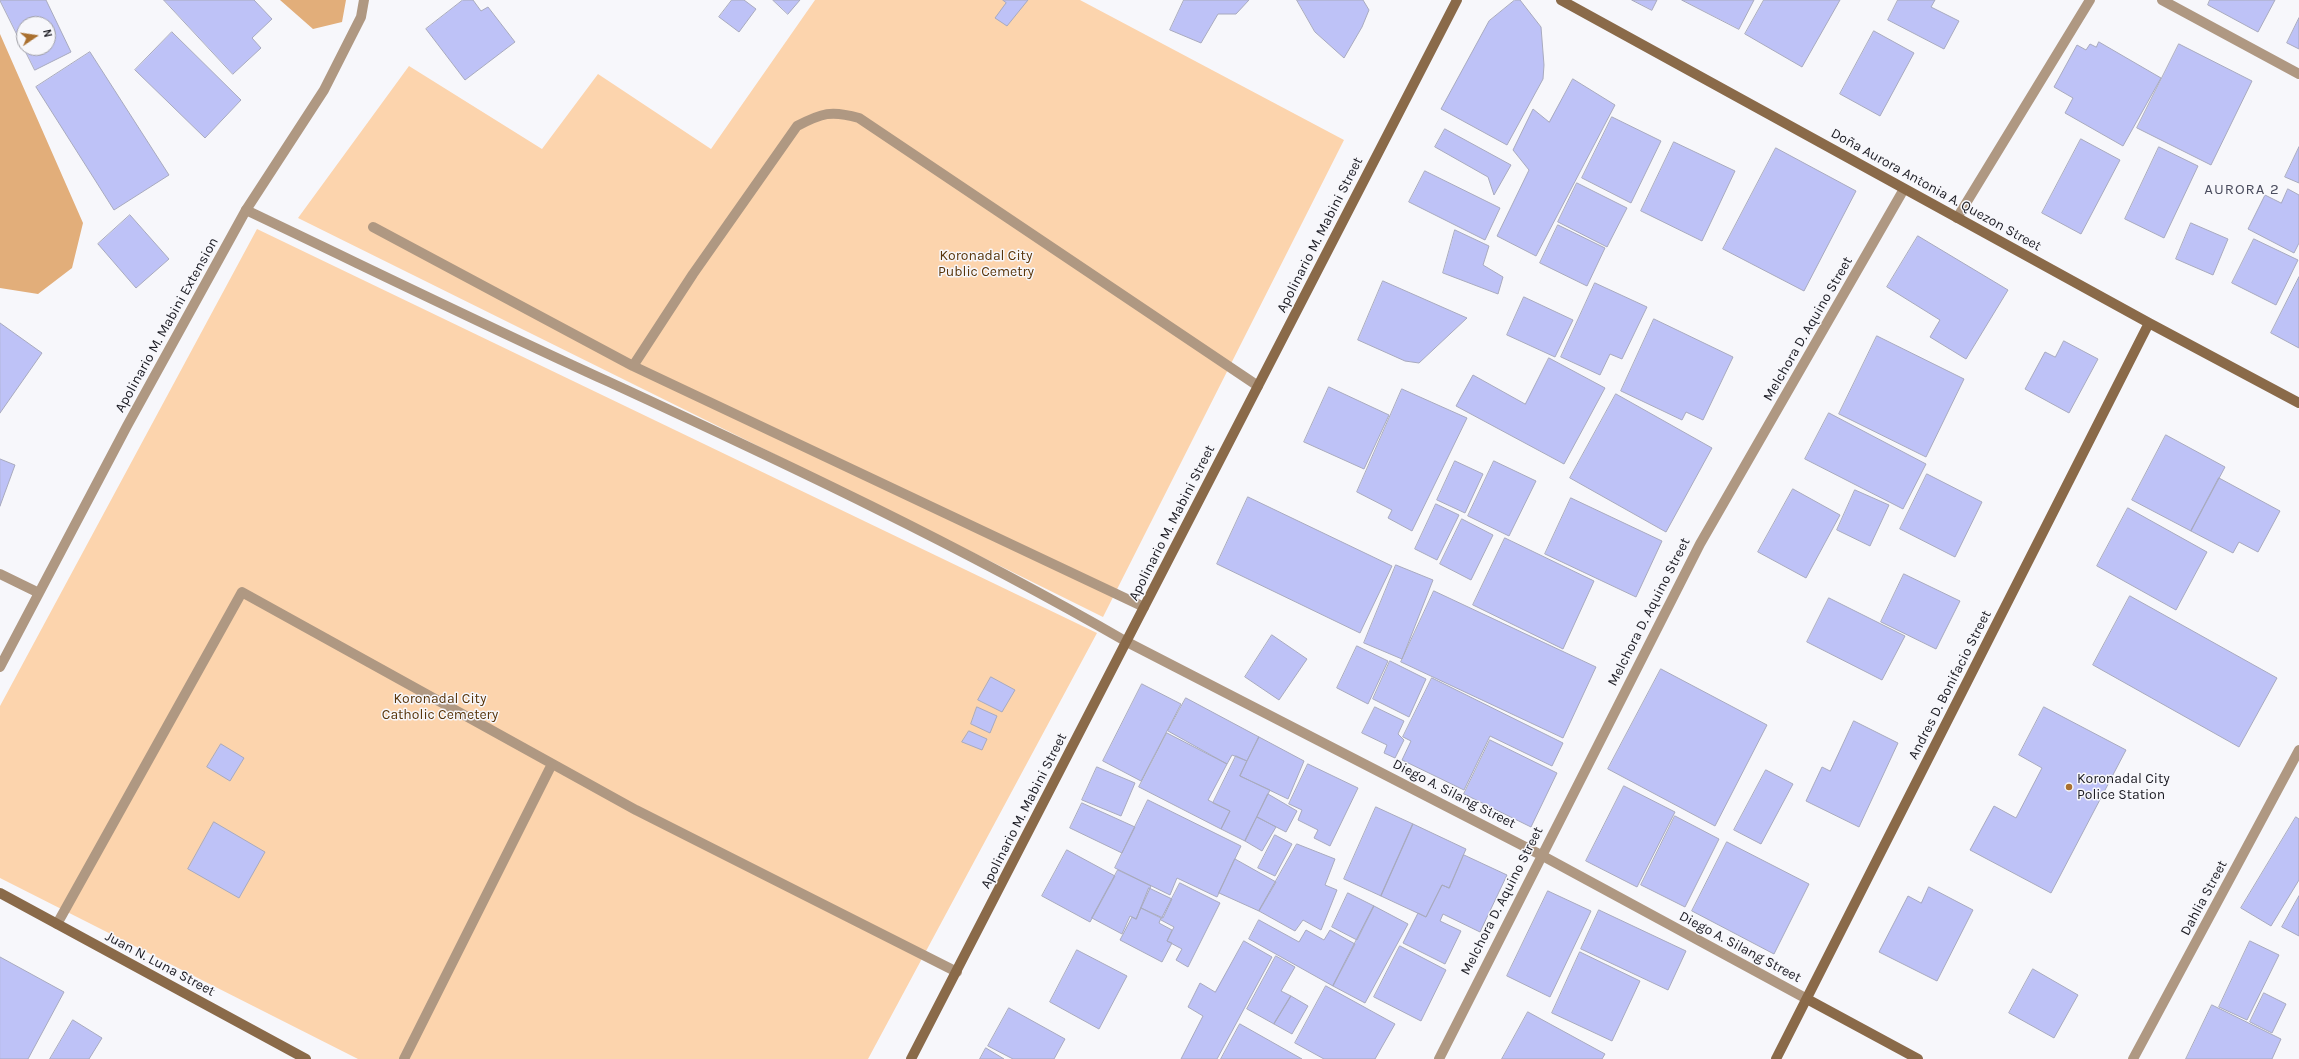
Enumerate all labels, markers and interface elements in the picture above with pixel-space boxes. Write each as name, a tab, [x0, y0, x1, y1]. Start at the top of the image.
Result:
north arrow	[16, 16, 56, 56]
text: N	[40, 28, 54, 39]
street label: Doña Aurora Antonia A. Quezon Street	[1828, 125, 2044, 255]
street label: Apolinario M. Mabini Street	[1273, 154, 1367, 316]
district label: AURORA 2	[2204, 181, 2280, 199]
street label: Apolinario M. Mabini Extension	[112, 235, 222, 415]
park label: Koronadal City Public Cemetry	[938, 248, 1034, 280]
street label: Melchora D. Aquino Street	[1760, 254, 1856, 404]
street label: Apolinario M. Mabini Street	[1125, 442, 1219, 604]
street label: Melchora D. Aquino Street	[1604, 535, 1694, 689]
street label: Andres D. Bonifacio Street	[1905, 608, 1995, 762]
park label: Koronadal City Catholic Cemetery	[382, 691, 498, 724]
street label: Apolinario M. Mabini Street	[977, 730, 1071, 892]
street label: Diego A. Silang Street	[1390, 756, 1518, 832]
place label: Koronadal City Police Station	[2077, 771, 2170, 804]
marker: Koronadal City Police Station	[2064, 782, 2074, 792]
street label: Melchora D. Aquino Street	[1457, 824, 1547, 978]
street label: Dahlia Street	[2177, 857, 2231, 939]
street label: Diego A. Silang Street	[1676, 908, 1804, 986]
street label: Juan N. Luna Street	[102, 928, 218, 1000]

